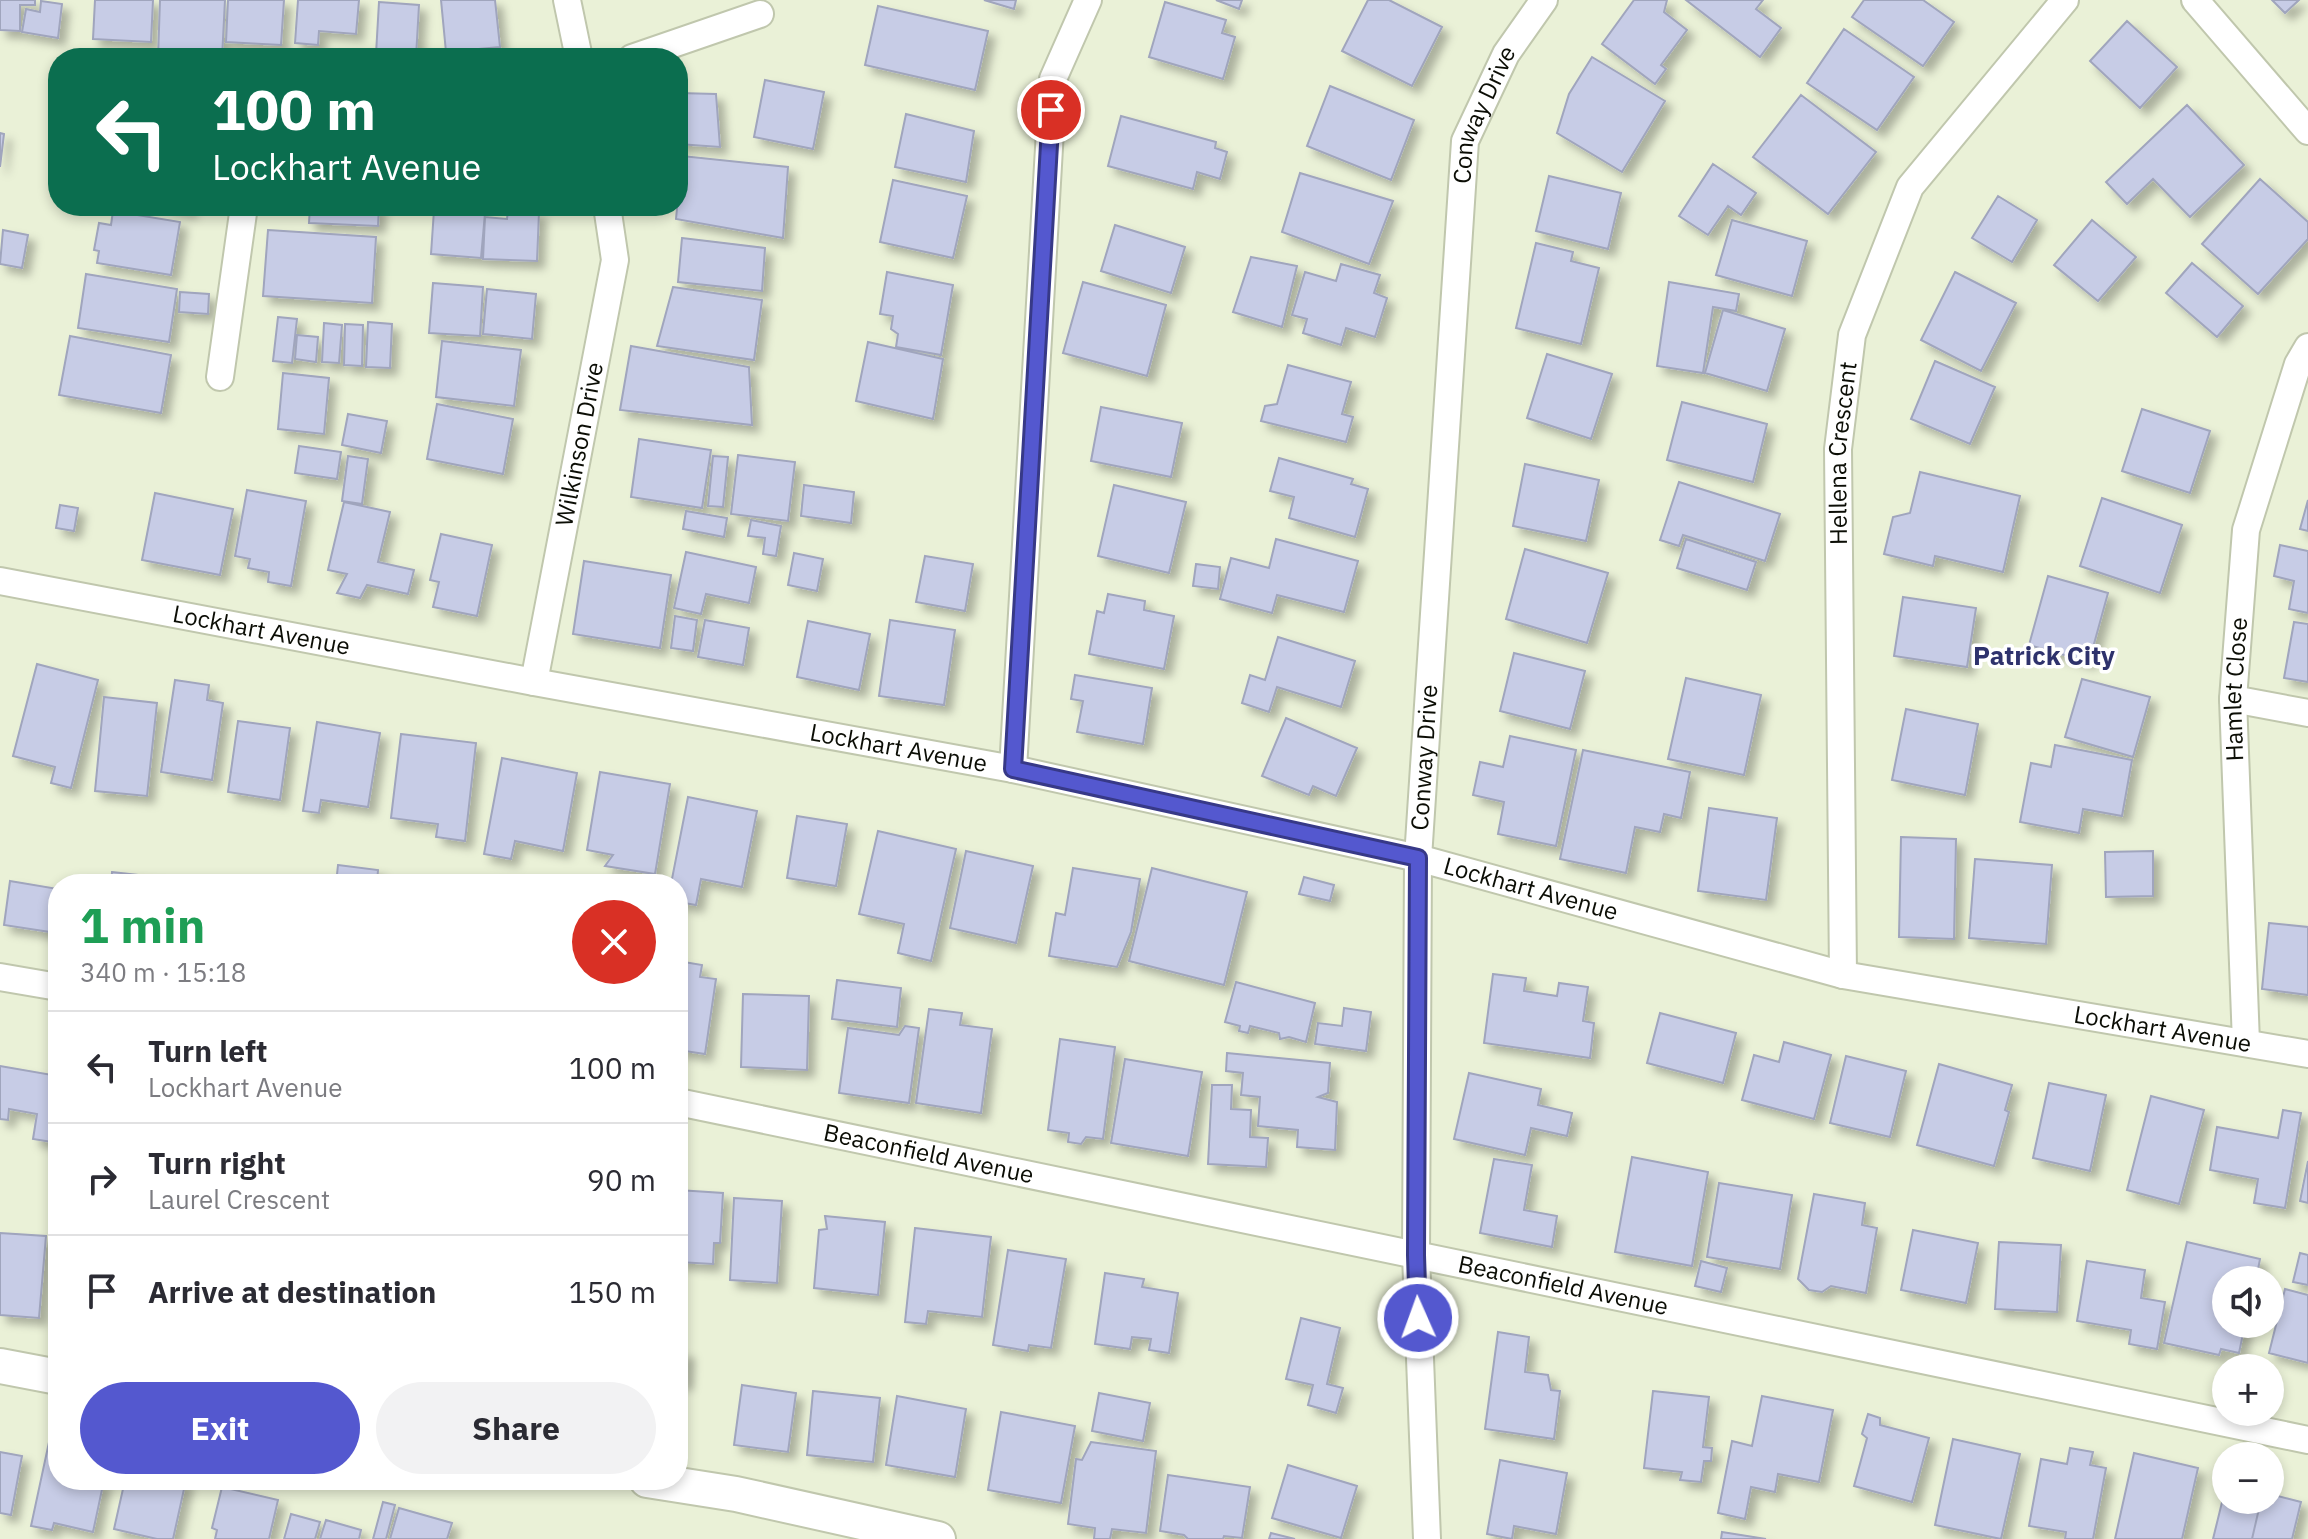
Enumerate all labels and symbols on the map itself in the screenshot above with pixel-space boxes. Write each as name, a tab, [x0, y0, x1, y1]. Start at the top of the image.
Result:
street label: Conway Drive	[1445, 38, 1522, 185]
pin	[1017, 76, 1085, 144]
street label: Wilkinson Drive	[547, 359, 610, 529]
street label: Hellena Crescent	[1821, 360, 1864, 545]
street label: Lockhart Avenue	[170, 597, 353, 662]
street label: Hamlet Close	[2216, 616, 2254, 762]
district label: Patrick City	[1973, 638, 2115, 672]
street label: Conway Drive	[1403, 683, 1444, 831]
street label: Lockhart Avenue	[808, 715, 990, 779]
street label: Lockhart Avenue	[1440, 849, 1622, 927]
street label: Lockhart Avenue	[2072, 997, 2254, 1059]
street label: Beaconfield Avenue	[821, 1116, 1037, 1190]
street label: Beaconfield Avenue	[1455, 1247, 1671, 1322]
position arrow	[1376, 1276, 1460, 1360]

